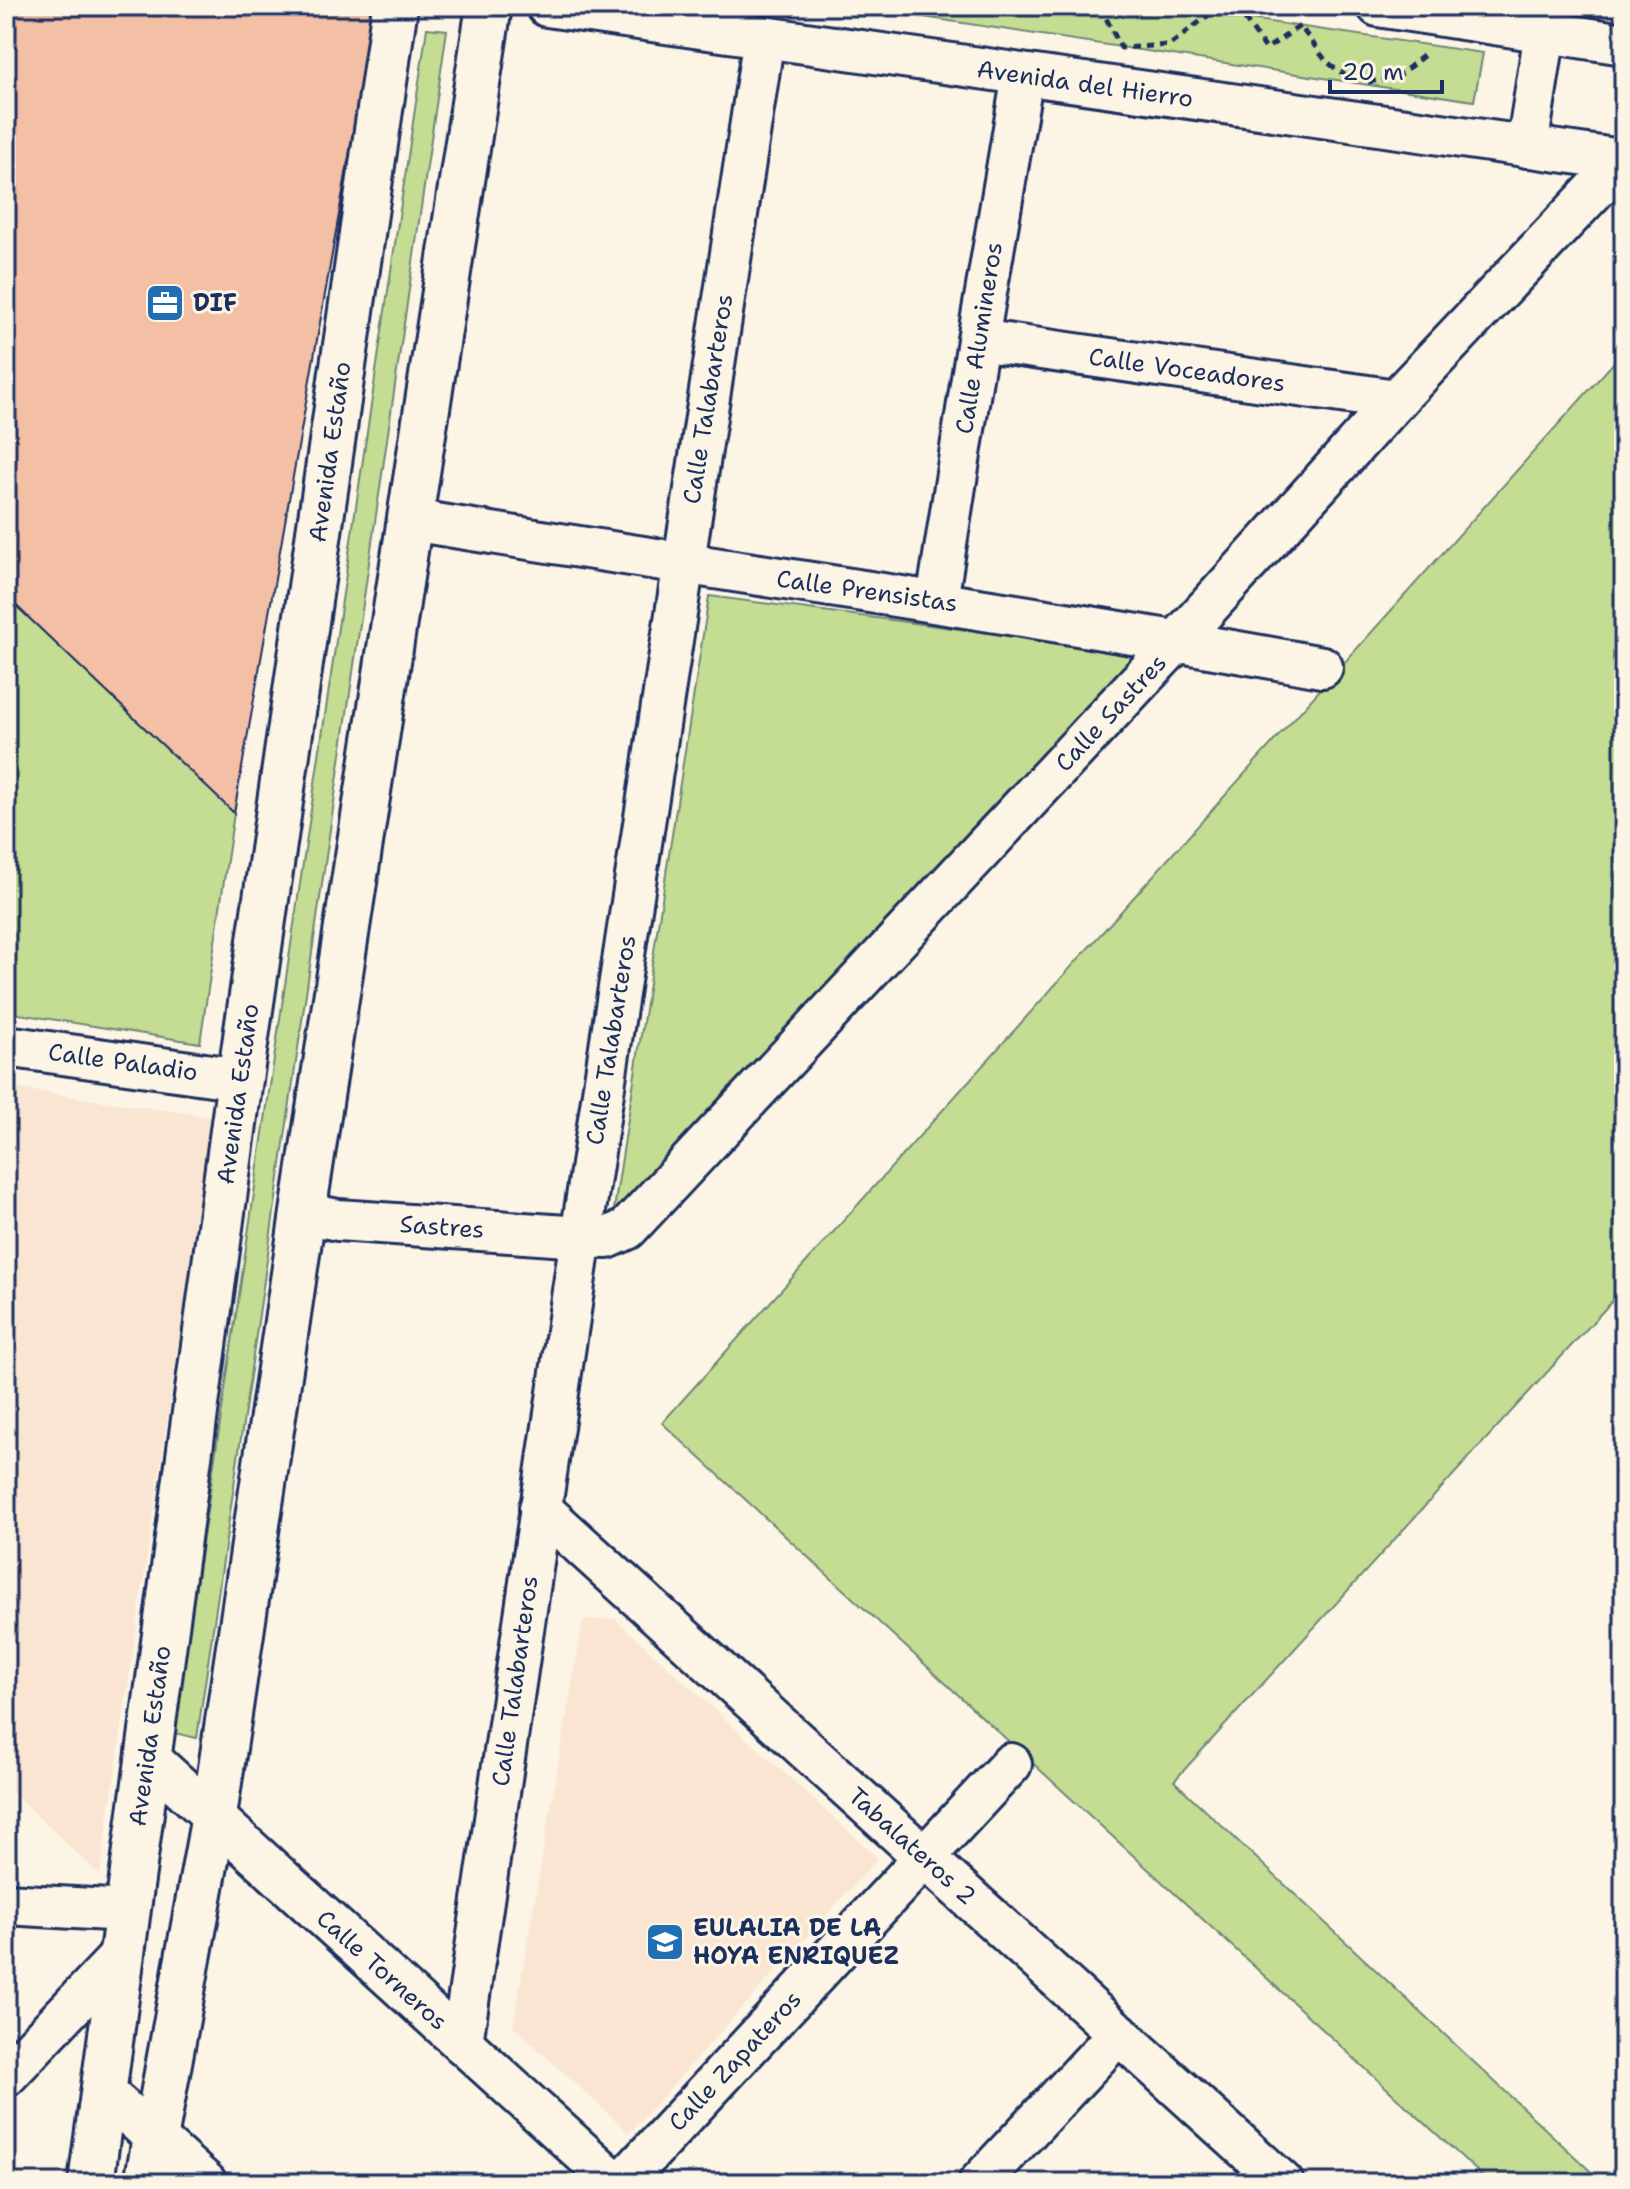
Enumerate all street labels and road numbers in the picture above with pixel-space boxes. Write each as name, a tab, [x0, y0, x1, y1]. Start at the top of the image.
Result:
street label: Avenida del Hierro	[975, 53, 1195, 115]
street label: Calle Alumineros	[948, 240, 1010, 436]
street label: Calle Talabarteros	[676, 292, 740, 506]
street label: Calle Voceadores	[1087, 340, 1287, 400]
street label: Avenida Estaño	[301, 360, 359, 544]
street label: Calle Prensistas	[774, 562, 960, 620]
street label: Calle Sastres	[1048, 647, 1174, 779]
street label: Calle Talabarteros	[579, 933, 643, 1147]
street label: Avenida Estaño	[209, 1002, 267, 1186]
street label: Calle Paladio	[46, 1036, 200, 1088]
street label: Sastres	[399, 1208, 485, 1246]
street label: Calle Talabarteros	[484, 1574, 546, 1788]
street label: Avenida Estaño	[121, 1644, 179, 1828]
street label: Tabalateros 2	[841, 1780, 983, 1912]
street label: Calle Torneros	[310, 1903, 454, 2037]
street label: Calle Zapateros	[661, 1984, 809, 2138]

